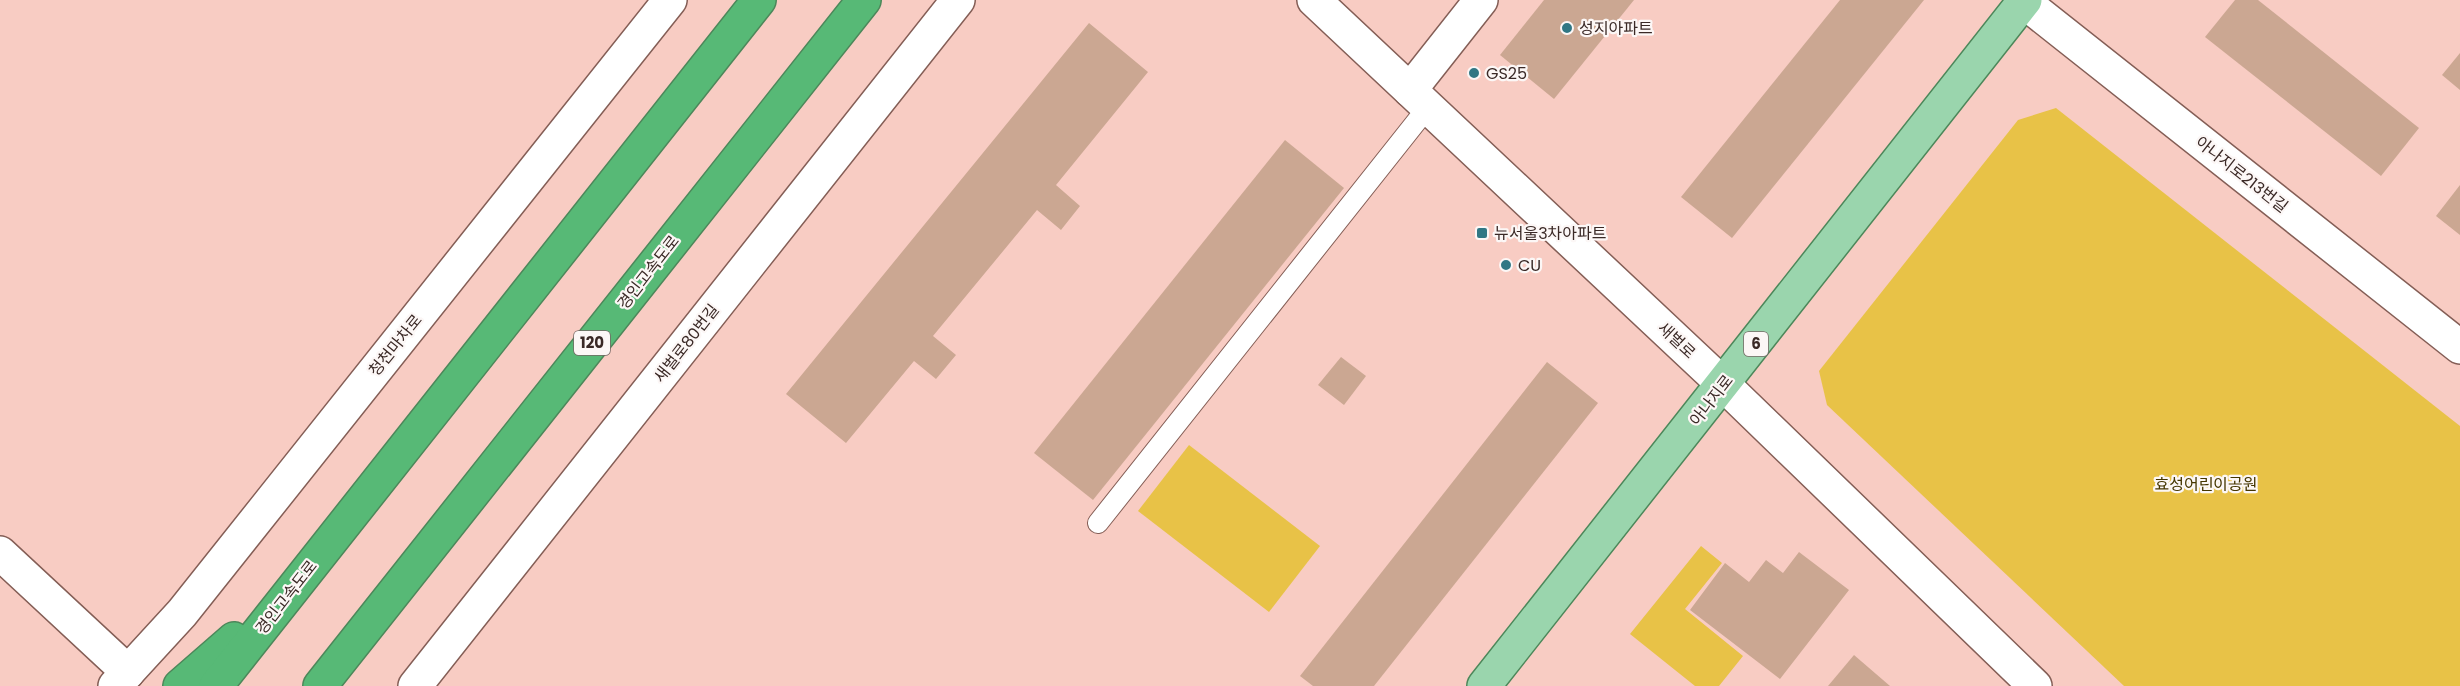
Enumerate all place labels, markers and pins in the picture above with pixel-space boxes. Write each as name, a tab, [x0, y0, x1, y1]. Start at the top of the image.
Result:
place label: 성지아파트	[1579, 17, 1653, 40]
marker: 성지아파트	[1560, 21, 1574, 35]
place label: GS25	[1486, 62, 1527, 85]
marker: GS25	[1467, 66, 1481, 80]
place label: 뉴서울3차아파트	[1494, 222, 1606, 245]
marker: 뉴서울3차아파트	[1475, 226, 1489, 240]
place label: CU	[1518, 254, 1541, 277]
marker: CU	[1499, 258, 1513, 272]

